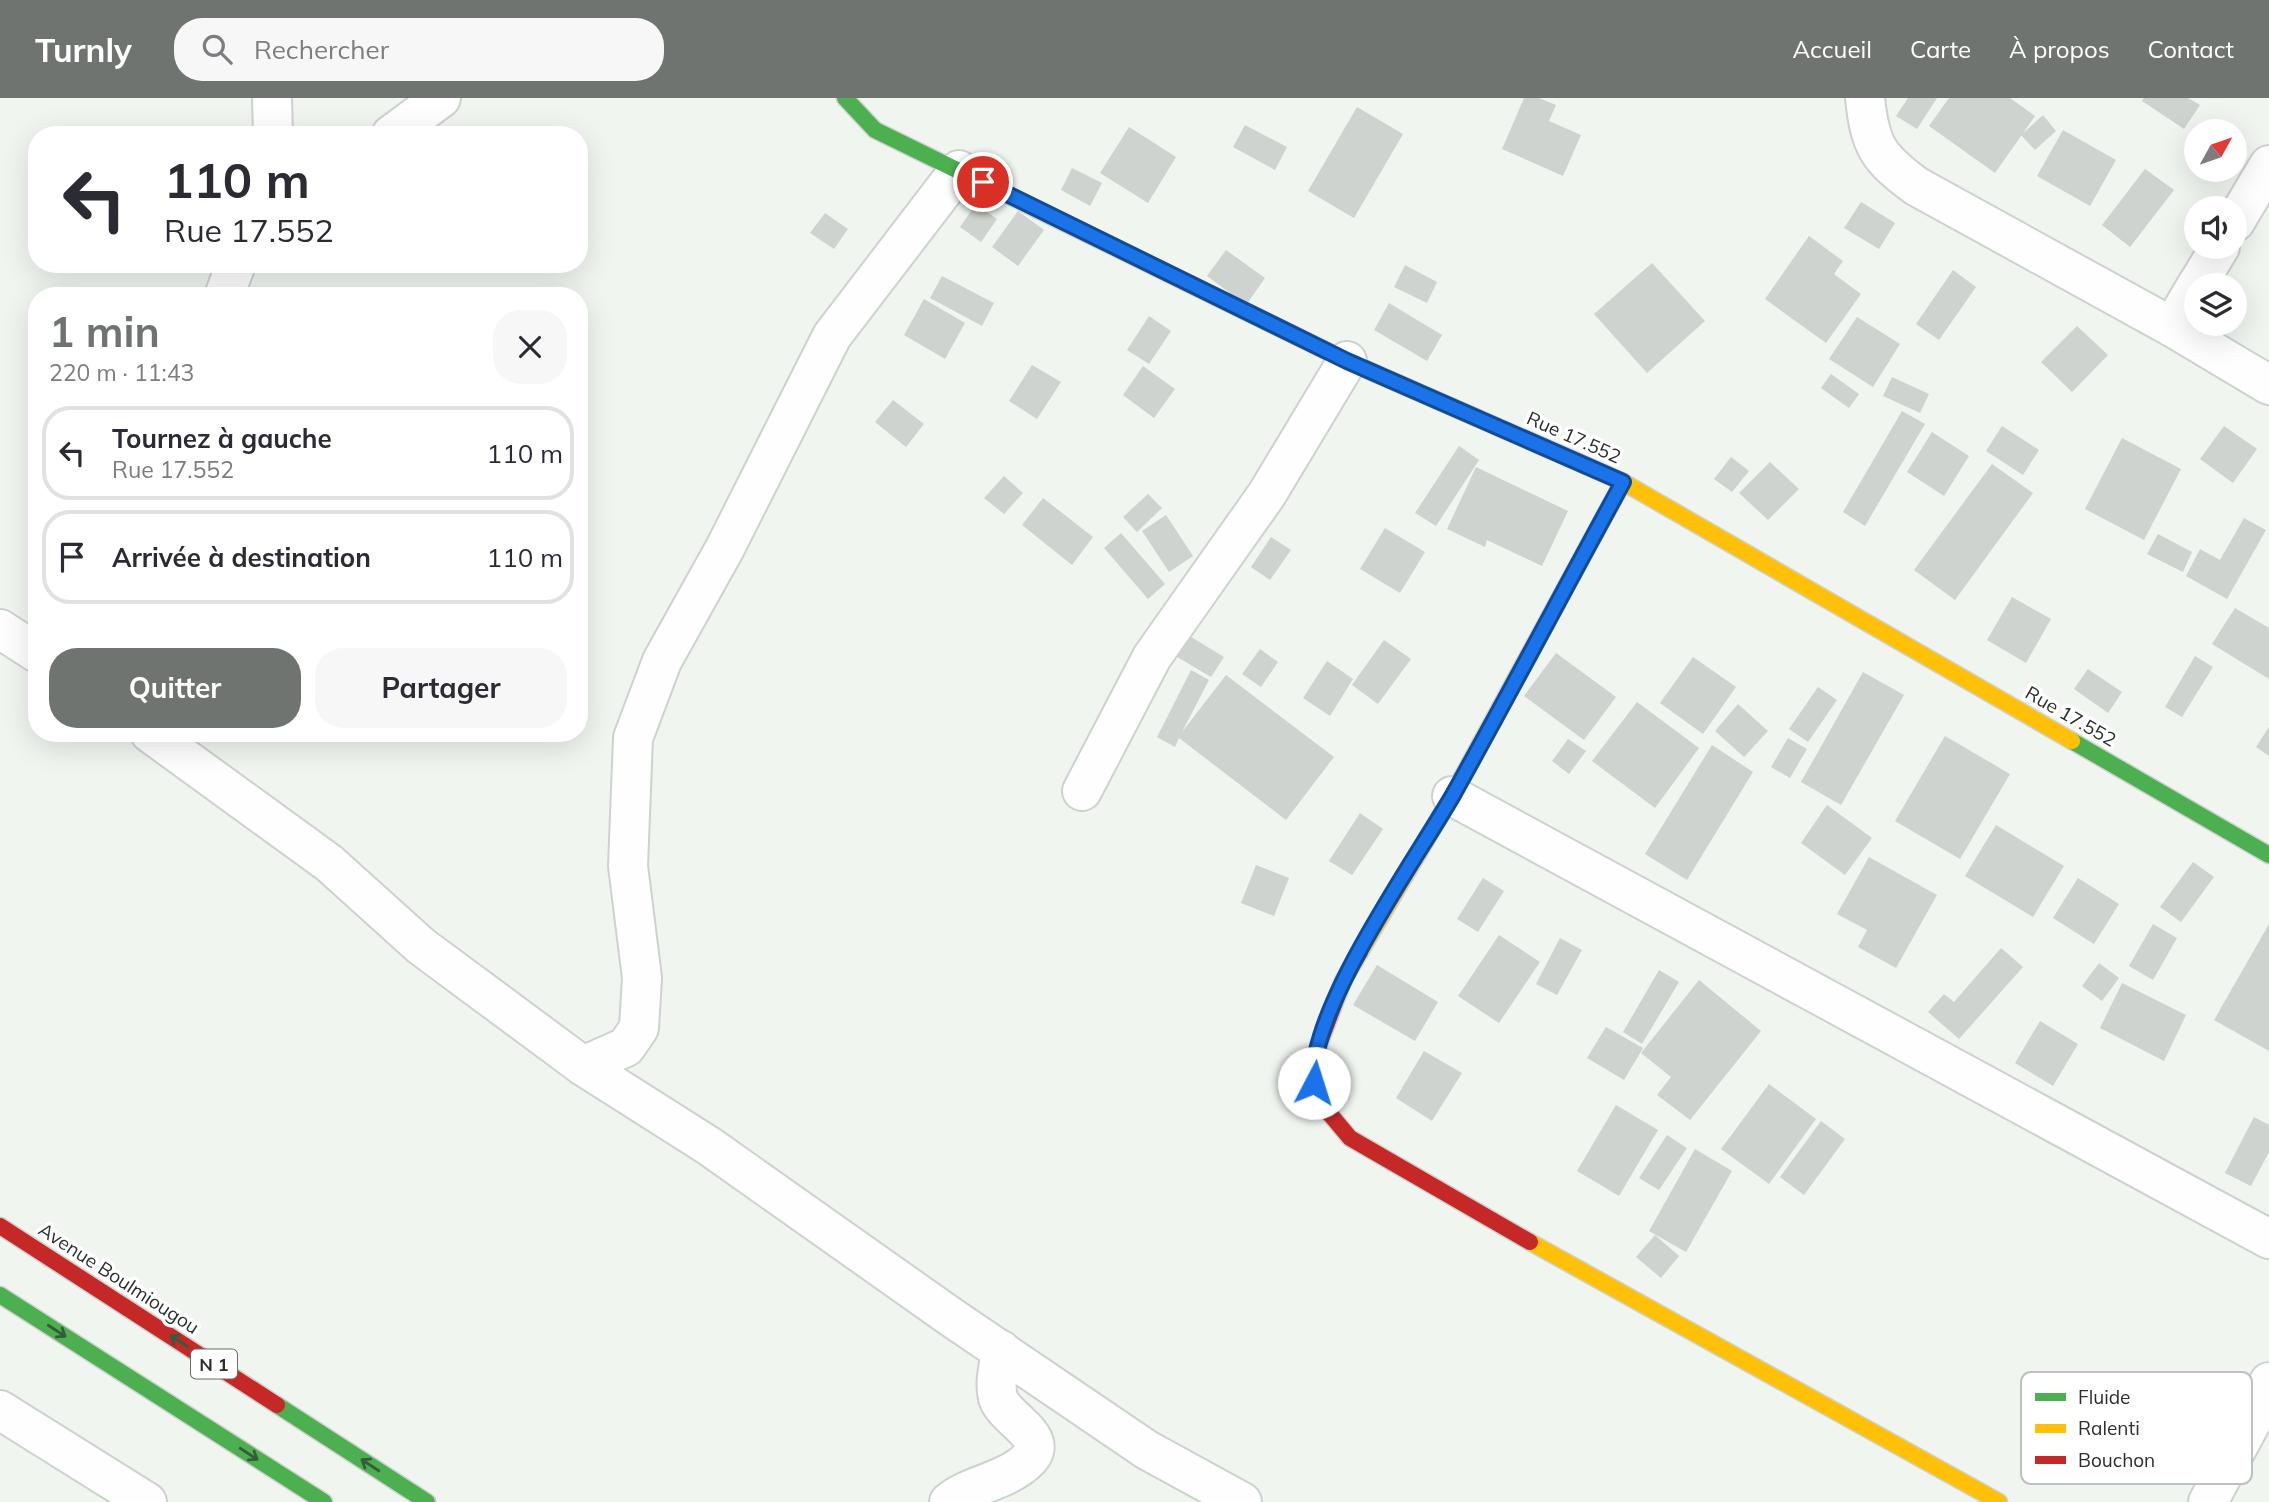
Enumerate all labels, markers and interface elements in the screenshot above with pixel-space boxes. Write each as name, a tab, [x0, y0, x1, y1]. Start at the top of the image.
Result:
search box	[174, 18, 664, 81]
text: Turnly	[35, 29, 132, 70]
icon: search	[198, 30, 236, 68]
text: Rechercher	[254, 33, 389, 66]
text: Accueil	[1793, 34, 1872, 64]
text: Carte	[1910, 34, 1971, 64]
text: À propos	[2009, 34, 2110, 64]
text: Contact	[2148, 34, 2234, 64]
north arrow	[2184, 119, 2247, 182]
map controls	[2184, 119, 2247, 336]
text: 110 m	[164, 149, 310, 210]
pin	[953, 152, 1013, 212]
icon: left	[49, 154, 140, 245]
icon: arrive	[964, 163, 1002, 201]
button: sound	[2184, 196, 2247, 259]
text: Rue 17.552	[164, 210, 334, 250]
button: layers	[2184, 273, 2247, 336]
text: 1 min	[49, 305, 160, 358]
button: close	[493, 310, 567, 384]
text: 220 m · 11:43	[49, 358, 194, 387]
street label: Rue 17.552	[1523, 406, 1625, 468]
text: Tournez à gauche	[112, 422, 332, 455]
icon: left	[53, 434, 91, 472]
text: 110 m	[487, 437, 563, 470]
text: Rue 17.552	[112, 455, 234, 484]
icon: arrive	[53, 538, 91, 576]
text: Arrivée à destination	[112, 541, 371, 574]
text: 110 m	[487, 541, 563, 574]
button: Quitter	[49, 648, 301, 728]
button: Partager	[315, 648, 567, 728]
street label: Rue 17.552	[2021, 680, 2121, 752]
position arrow	[1277, 1046, 1351, 1120]
street label: Avenue Boulmiougou	[34, 1217, 204, 1339]
one-way arrow	[47, 1325, 67, 1339]
one-way arrow	[170, 1334, 189, 1349]
road number: N 1	[191, 1350, 237, 1378]
legend	[2021, 1372, 2252, 1484]
text: Fluide	[2078, 1385, 2130, 1409]
text: Ralenti	[2078, 1416, 2140, 1440]
one-way arrow	[239, 1447, 258, 1462]
text: Bouchon	[2078, 1448, 2155, 1472]
one-way arrow	[361, 1458, 380, 1472]

